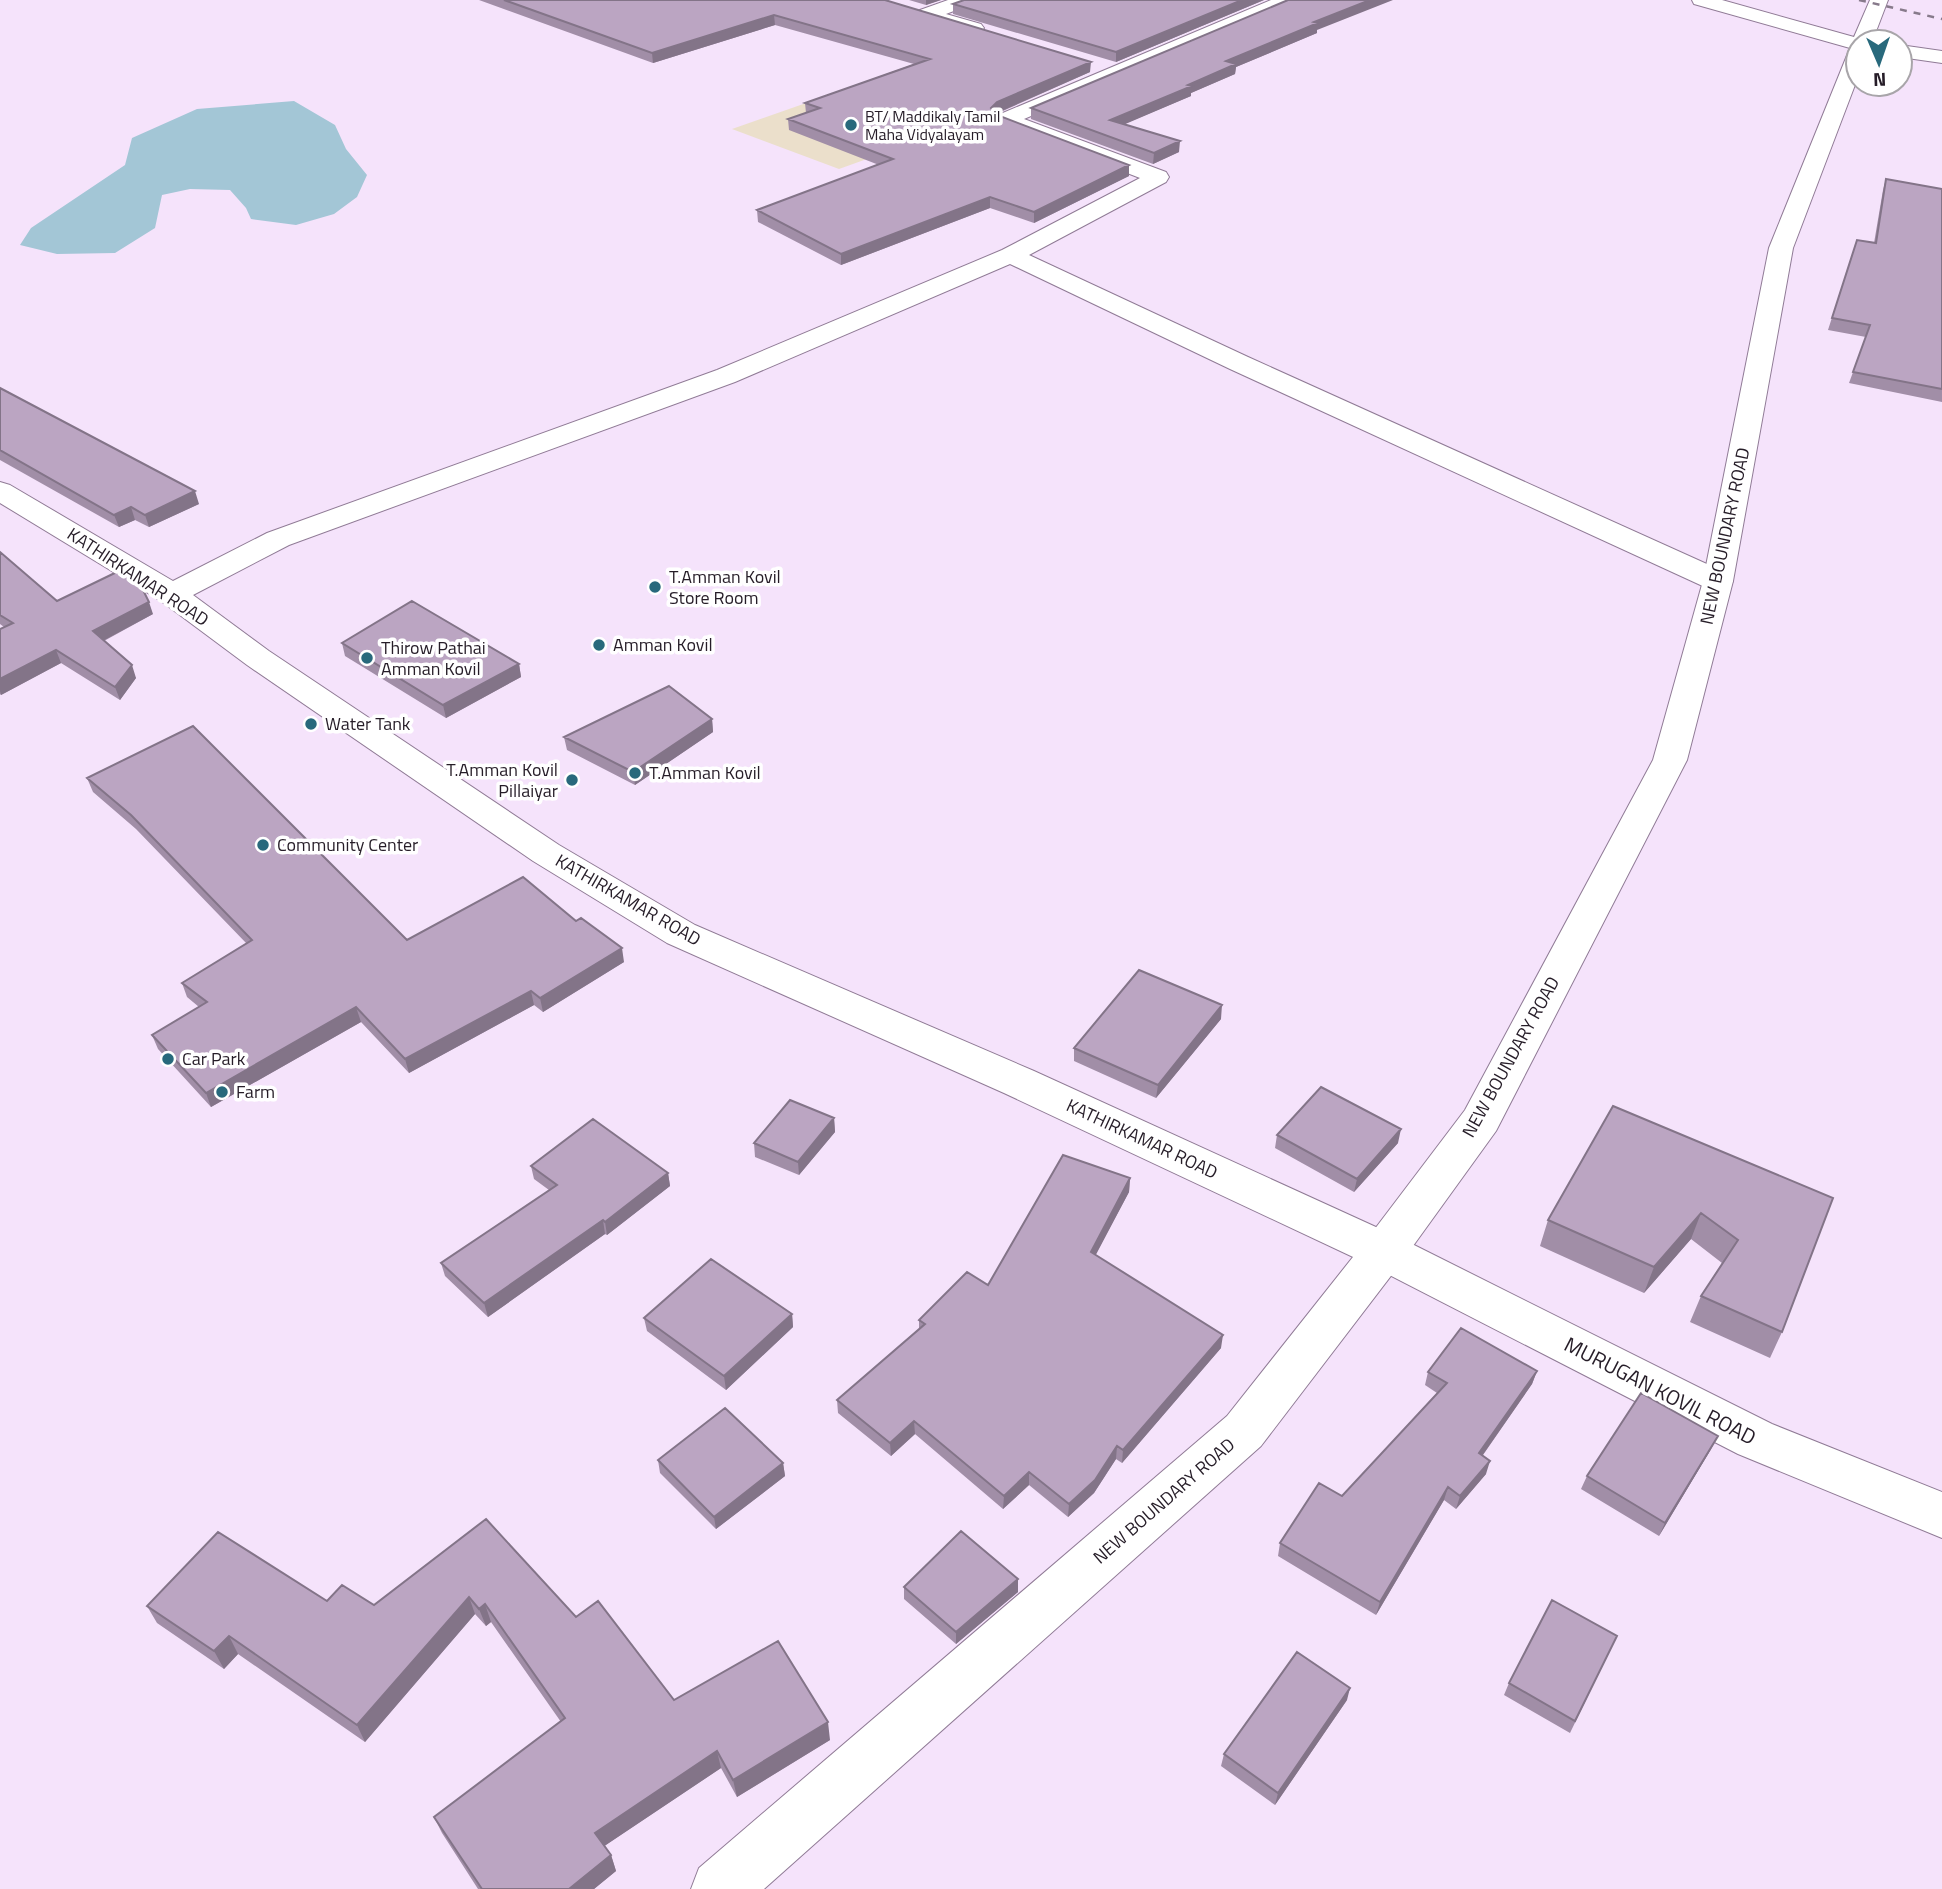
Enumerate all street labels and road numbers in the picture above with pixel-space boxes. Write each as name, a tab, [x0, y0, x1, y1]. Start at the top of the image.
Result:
street label: NEW BOUNDARY ROAD	[1693, 445, 1756, 627]
street label: KATHIRKAMAR ROAD	[62, 521, 214, 633]
street label: KATHIRKAMAR ROAD	[550, 847, 706, 952]
street label: NEW BOUNDARY ROAD	[1455, 971, 1566, 1142]
street label: KATHIRKAMAR ROAD	[1062, 1092, 1222, 1185]
street label: MURUGAN KOVIL ROAD	[1559, 1328, 1762, 1452]
street label: NEW BOUNDARY ROAD	[1087, 1431, 1241, 1570]

